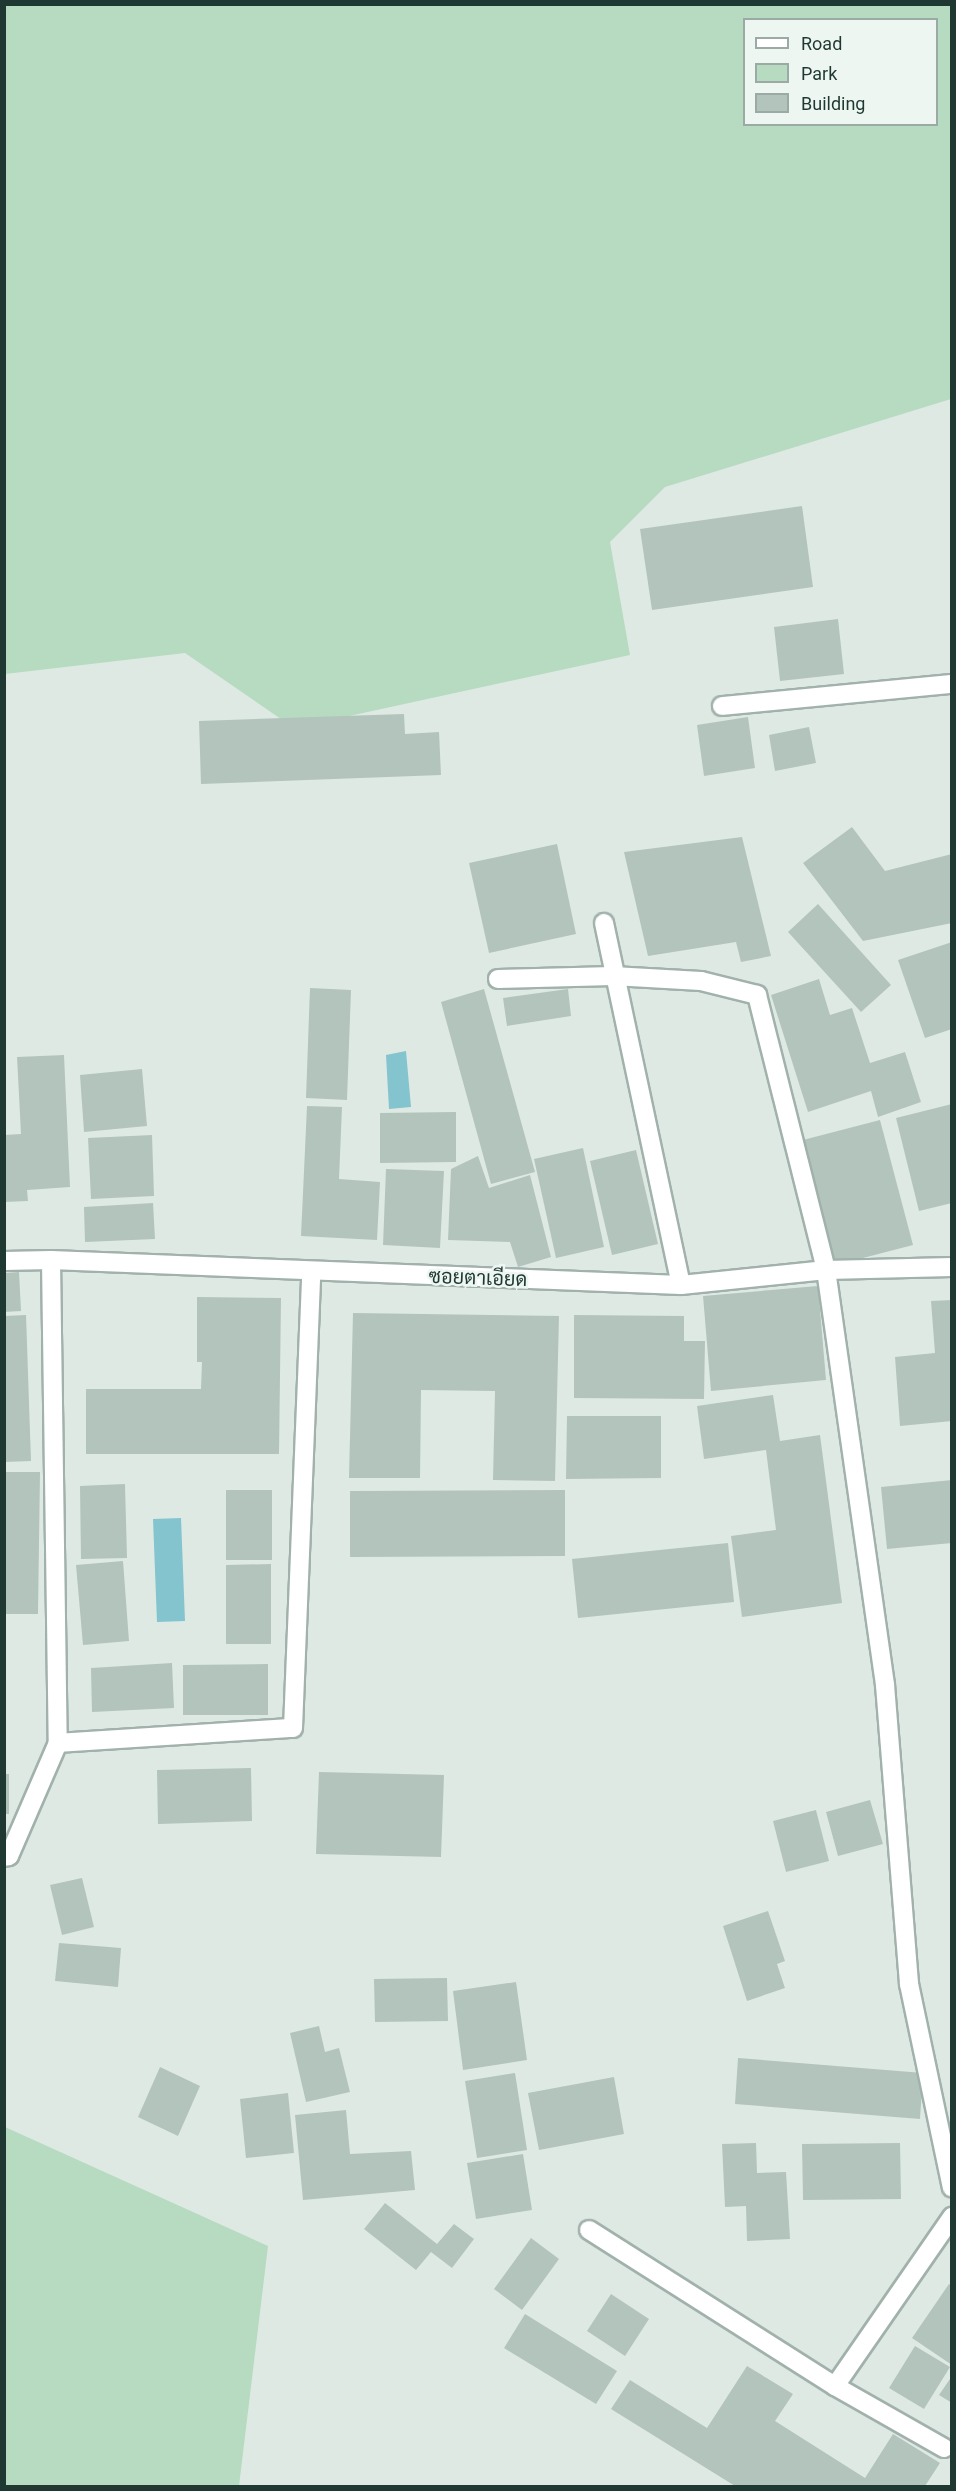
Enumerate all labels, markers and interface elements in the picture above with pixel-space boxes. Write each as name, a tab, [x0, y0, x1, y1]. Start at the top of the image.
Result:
legend	[743, 18, 938, 126]
text: Road	[801, 33, 842, 54]
text: Park	[801, 63, 837, 84]
text: Building	[801, 93, 865, 114]
street label: ซอยตาเอียด	[428, 1264, 528, 1292]

